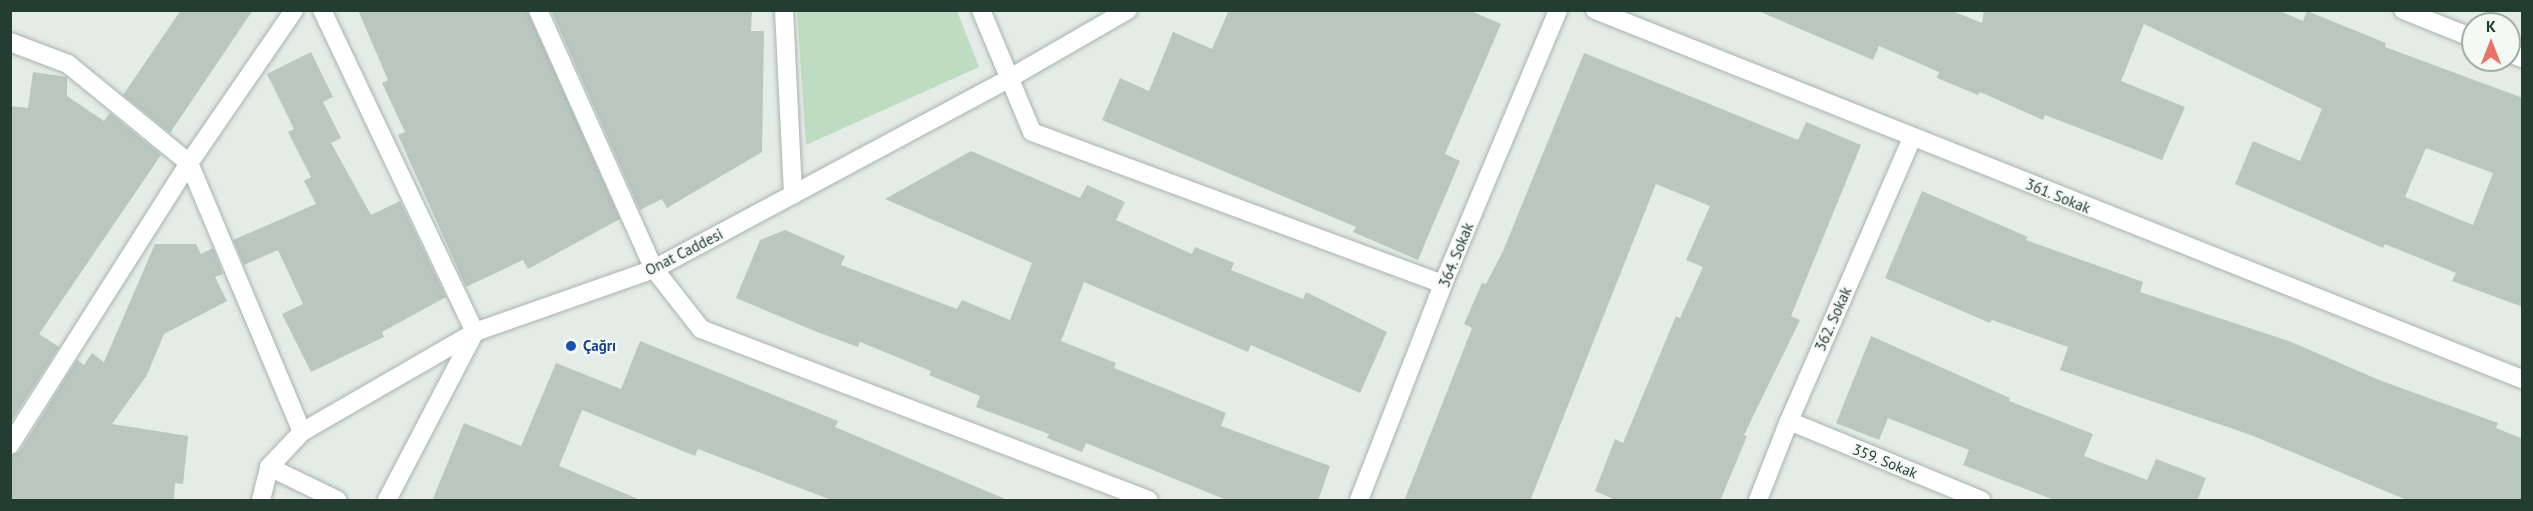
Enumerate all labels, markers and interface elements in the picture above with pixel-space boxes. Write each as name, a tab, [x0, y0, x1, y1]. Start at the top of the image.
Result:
north arrow	[2461, 12, 2521, 72]
text: K	[2486, 16, 2496, 36]
street label: 361. Sokak	[2022, 175, 2094, 217]
street label: 364. Sokak	[1435, 219, 1477, 291]
street label: Onat Caddesi	[642, 225, 726, 279]
street label: 362. Sokak	[1811, 284, 1855, 354]
place label: Çağrı	[583, 337, 616, 355]
marker: Çağrı	[564, 339, 578, 353]
street label: 359. Sokak	[1849, 440, 1921, 482]

